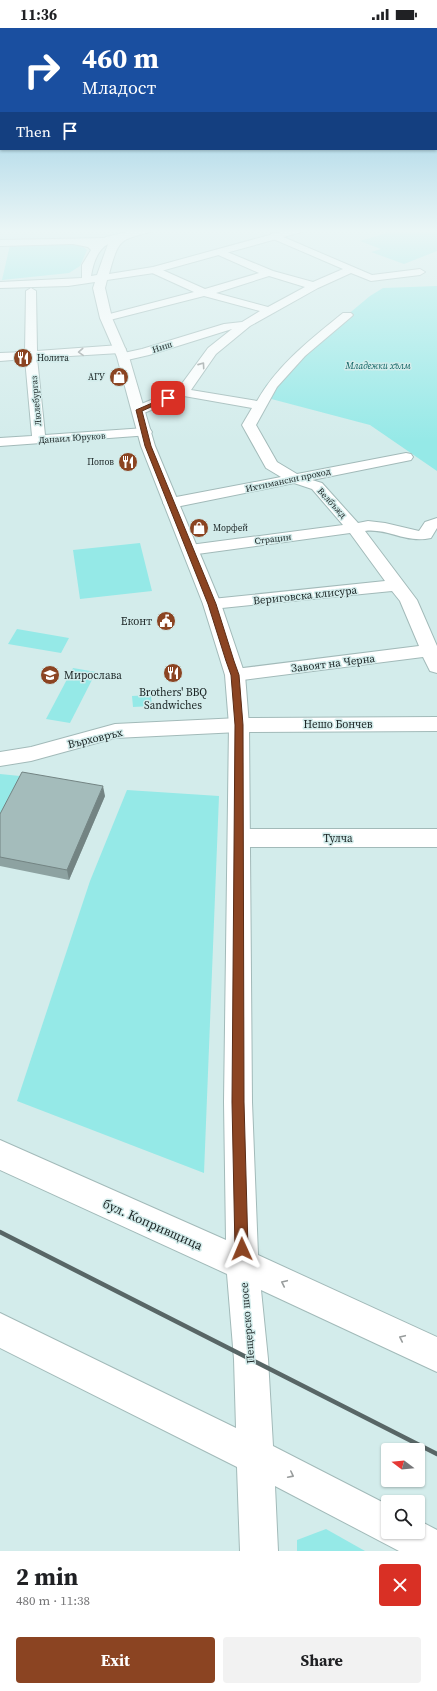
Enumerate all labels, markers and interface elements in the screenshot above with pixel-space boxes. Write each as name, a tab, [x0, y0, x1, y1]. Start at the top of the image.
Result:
text: 11:36	[20, 4, 57, 25]
text: 460 m	[82, 39, 159, 77]
icon: right	[16, 44, 68, 96]
text: Младост	[82, 75, 156, 100]
icon: arrive	[59, 120, 81, 142]
text: Then	[16, 121, 51, 142]
street label: Ниш	[150, 338, 174, 356]
restaurant icon: Нолита	[12, 347, 34, 369]
one-way arrow	[78, 347, 84, 356]
place label: Нолита	[37, 352, 69, 364]
park label: Младежки хълм	[344, 360, 411, 372]
one-way arrow	[197, 362, 205, 369]
shop icon: АГУ	[108, 366, 130, 388]
place label: АГУ	[88, 371, 105, 383]
street label: Люлебургаз	[28, 375, 44, 427]
pin	[151, 381, 185, 415]
icon: arrive	[157, 387, 179, 409]
street label: Данаил Юруков	[38, 430, 106, 446]
restaurant icon: Попов	[117, 451, 139, 473]
place label: Попов	[87, 456, 114, 468]
street label: Ихтимански проход	[244, 465, 332, 495]
street label: Велбъжд	[315, 485, 349, 521]
shop icon: Морфей	[188, 517, 210, 539]
place label: Морфей	[213, 522, 248, 534]
street label: Страцин	[254, 531, 292, 547]
street label: Вериговска клисура	[252, 583, 358, 608]
public building icon: Еконт	[155, 610, 177, 632]
place label: Еконт	[121, 614, 152, 629]
street label: Завоят на Черна	[290, 651, 376, 676]
restaurant icon: Brothers' BBQ Sandwiches	[162, 662, 184, 684]
school or university icon: Мирослава	[39, 664, 61, 686]
place label: Мирослава	[64, 668, 122, 683]
place label: Brothers' BBQ Sandwiches	[139, 685, 207, 713]
street label: Нешо Бончев	[303, 717, 373, 732]
street label: Върховръх	[66, 725, 124, 752]
street label: Тулча	[323, 831, 353, 846]
street label: бул. Копривщица	[100, 1195, 206, 1254]
position arrow	[221, 1228, 263, 1270]
one-way arrow	[281, 1280, 288, 1288]
street label: Пещерско шосе	[236, 1281, 259, 1364]
one-way arrow	[398, 1335, 406, 1343]
north arrow	[381, 1443, 425, 1487]
map controls	[381, 1443, 425, 1539]
one-way arrow	[287, 1470, 294, 1478]
button: search	[381, 1495, 425, 1539]
text: 2 min	[16, 1560, 78, 1593]
button: close	[379, 1564, 421, 1606]
text: 480 m · 11:38	[16, 1592, 90, 1609]
button: Exit	[16, 1637, 215, 1683]
button: Share	[223, 1637, 421, 1683]

